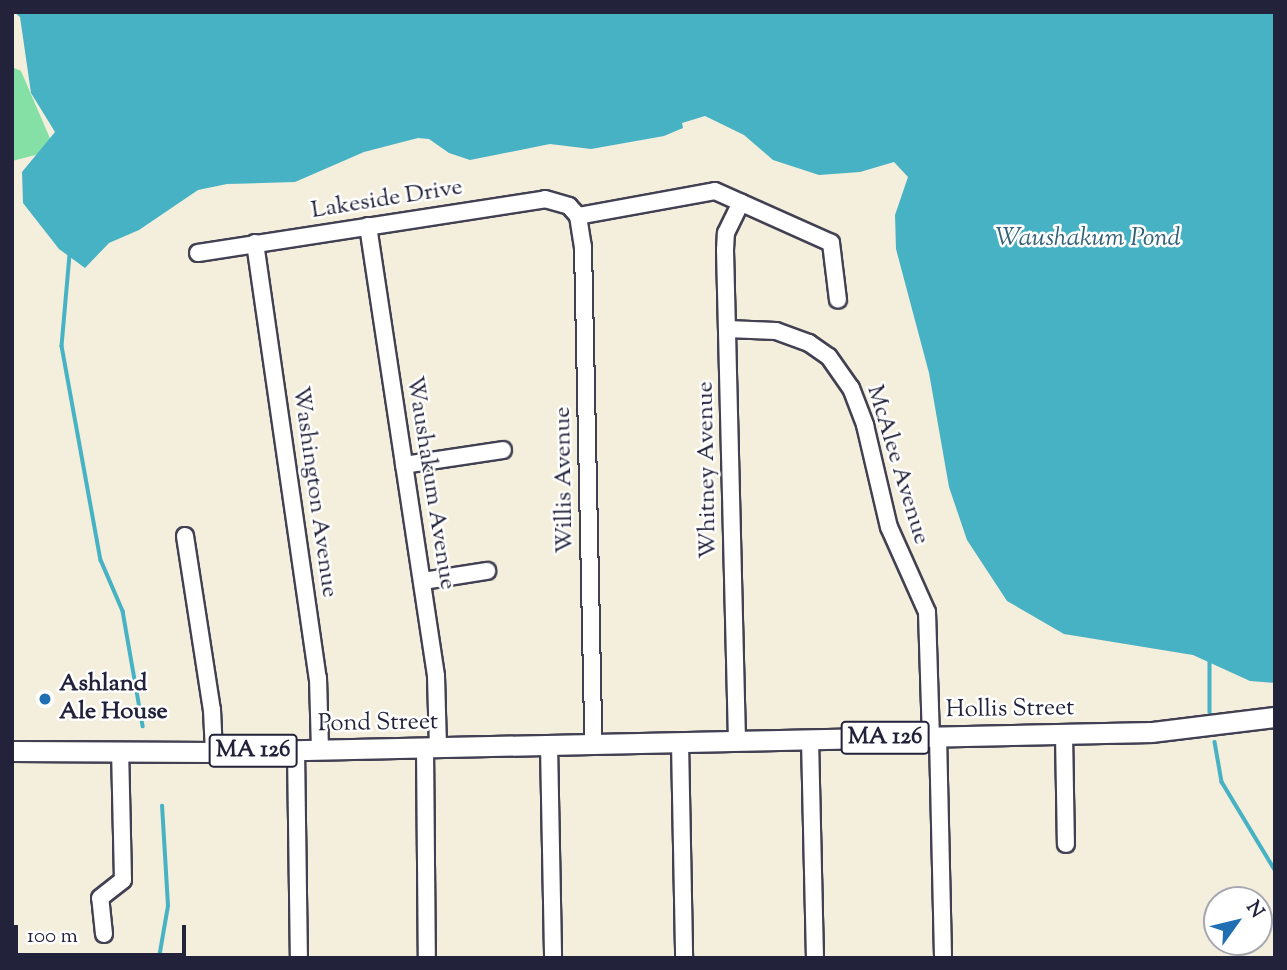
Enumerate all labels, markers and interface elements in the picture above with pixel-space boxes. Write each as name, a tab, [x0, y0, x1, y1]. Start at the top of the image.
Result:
street label: Lakeside Drive	[309, 174, 465, 226]
water label: Waushakum Pond	[995, 223, 1181, 255]
street label: Waushakum Avenue	[399, 374, 461, 592]
street label: Whitney Avenue	[692, 381, 724, 559]
street label: McAlee Avenue	[859, 382, 935, 548]
street label: Washington Avenue	[285, 384, 343, 600]
street label: Willis Avenue	[549, 406, 581, 554]
place label: Ashland Ale House	[59, 671, 168, 727]
marker: Ashland Ale House	[37, 691, 53, 707]
street label: Hollis Street	[945, 694, 1075, 726]
street label: Pond Street	[318, 709, 438, 739]
road number: MA 126	[840, 718, 931, 758]
road number: MA 126	[208, 732, 298, 771]
north arrow	[1203, 886, 1273, 956]
text: N	[1239, 896, 1270, 924]
scale bar	[18, 911, 189, 955]
text: 100 m	[27, 922, 78, 952]

